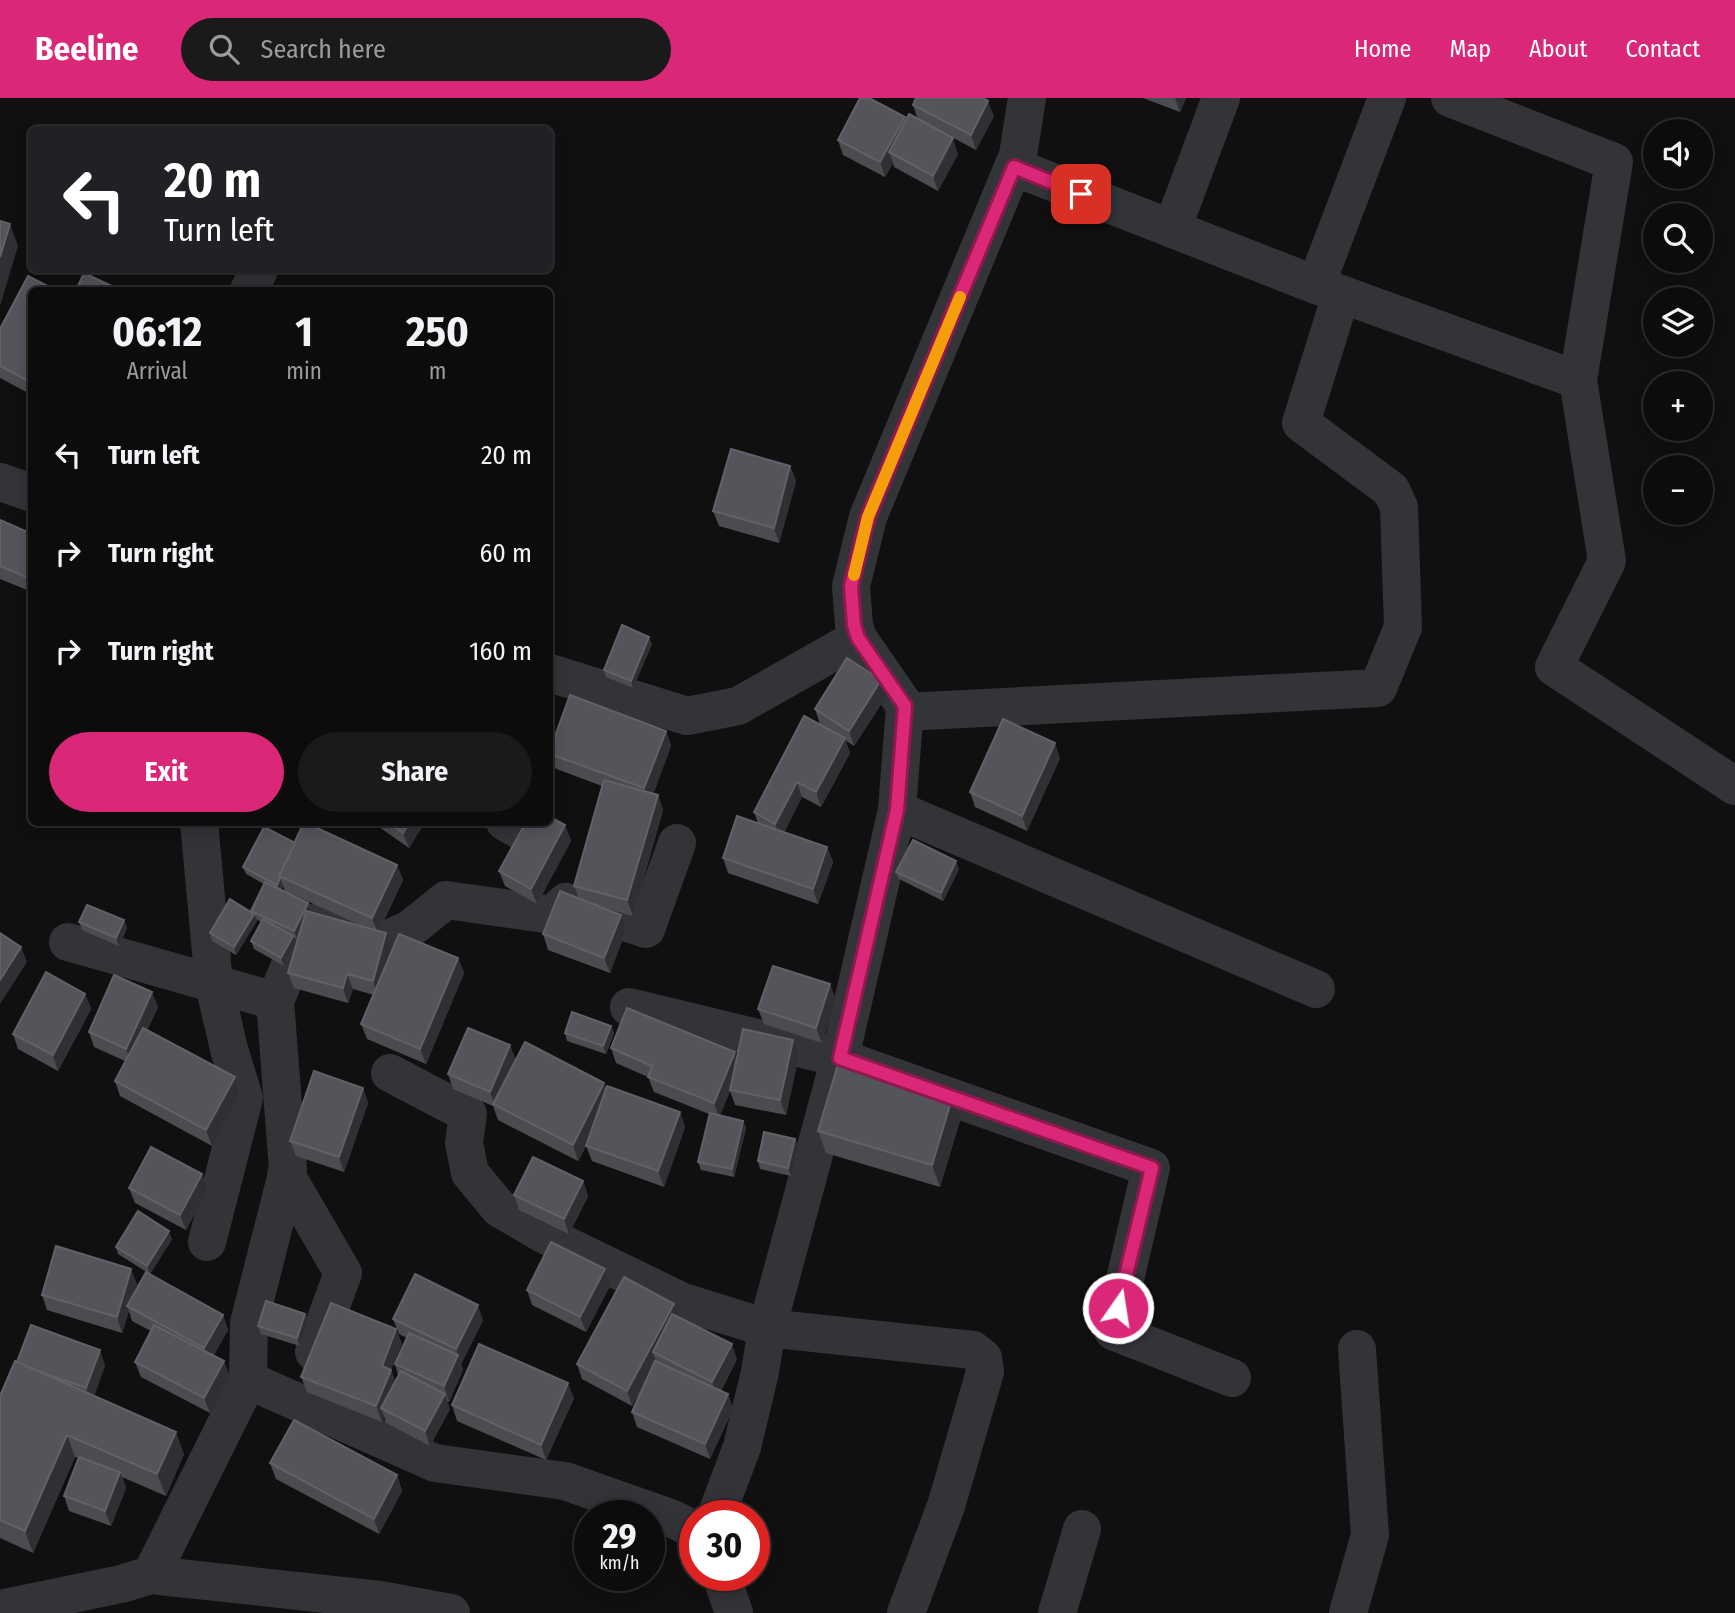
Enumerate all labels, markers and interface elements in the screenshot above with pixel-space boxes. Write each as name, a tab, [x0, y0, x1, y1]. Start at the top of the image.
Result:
search box	[181, 18, 671, 81]
text: Beeline	[35, 29, 139, 69]
icon: search	[205, 30, 243, 68]
text: Search here	[261, 34, 386, 65]
text: Home	[1354, 35, 1411, 63]
text: Map	[1449, 35, 1491, 63]
text: About	[1529, 35, 1587, 63]
text: Contact	[1625, 35, 1700, 63]
map controls	[1643, 119, 1713, 525]
button: sound	[1643, 119, 1713, 189]
text: 20 m	[164, 151, 261, 210]
icon: left	[49, 154, 140, 245]
pin	[1051, 164, 1111, 224]
icon: arrive	[1062, 175, 1100, 213]
button: search	[1643, 203, 1713, 273]
text: Turn left	[164, 211, 274, 249]
button: layers	[1643, 287, 1713, 357]
text: 06:12	[112, 307, 202, 357]
text: 1	[295, 307, 313, 357]
text: 250	[406, 307, 469, 357]
text: Arrival	[127, 357, 188, 385]
text: min	[286, 357, 322, 385]
text: m	[429, 357, 446, 385]
button: +	[1643, 371, 1713, 441]
icon: left	[49, 436, 87, 474]
text: Turn left	[108, 440, 200, 471]
text: 20 m	[481, 440, 532, 471]
button: −	[1643, 455, 1713, 525]
icon: right	[49, 534, 87, 572]
text: Turn right	[108, 538, 214, 569]
text: 60 m	[479, 538, 532, 569]
icon: right	[49, 632, 87, 670]
text: Turn right	[108, 636, 214, 667]
text: 160 m	[469, 636, 532, 667]
button: Exit	[49, 732, 284, 812]
button: Share	[298, 732, 532, 812]
position arrow	[1081, 1271, 1155, 1345]
speed limit sign: 30	[679, 1500, 770, 1591]
text: 29	[602, 1515, 637, 1557]
text: km/h	[599, 1552, 640, 1574]

